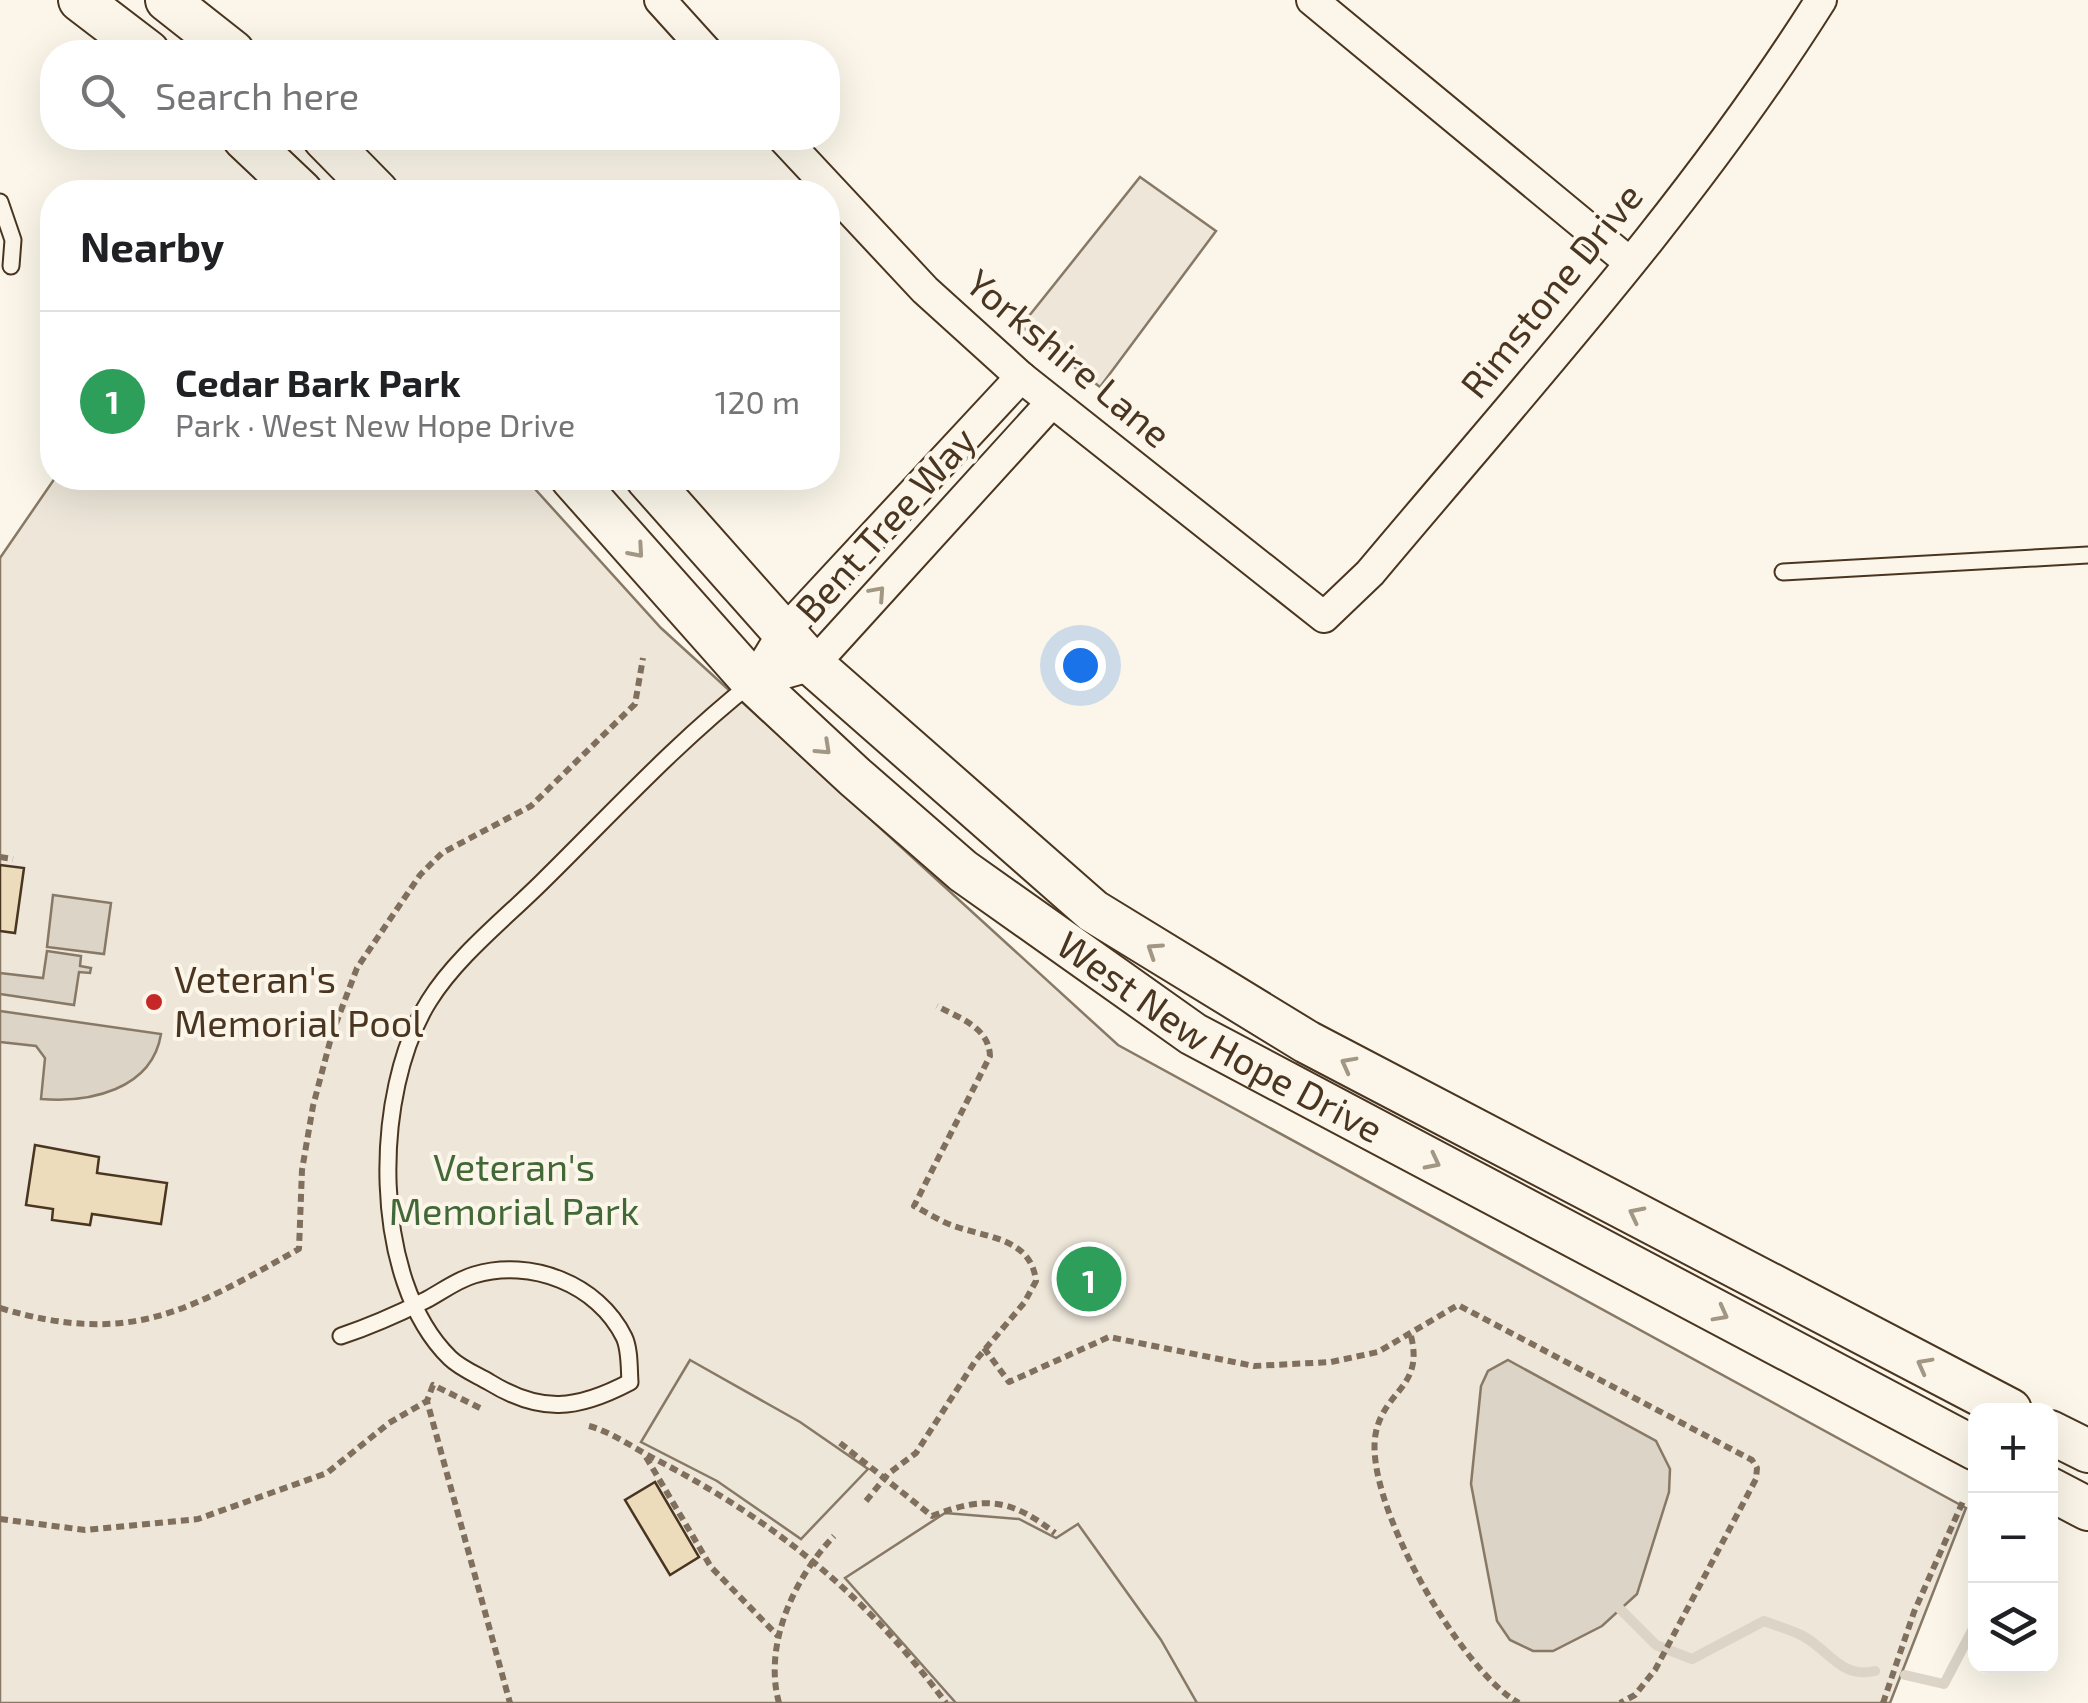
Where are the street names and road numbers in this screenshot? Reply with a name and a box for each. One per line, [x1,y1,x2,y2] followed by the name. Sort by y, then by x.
[1450,173,1651,406] street label: Rimstone Drive
[958,259,1181,456] street label: Yorkshire Lane
[785,417,984,631] street label: Bent Tree Way
[1049,920,1391,1151] street label: West New Hope Drive

